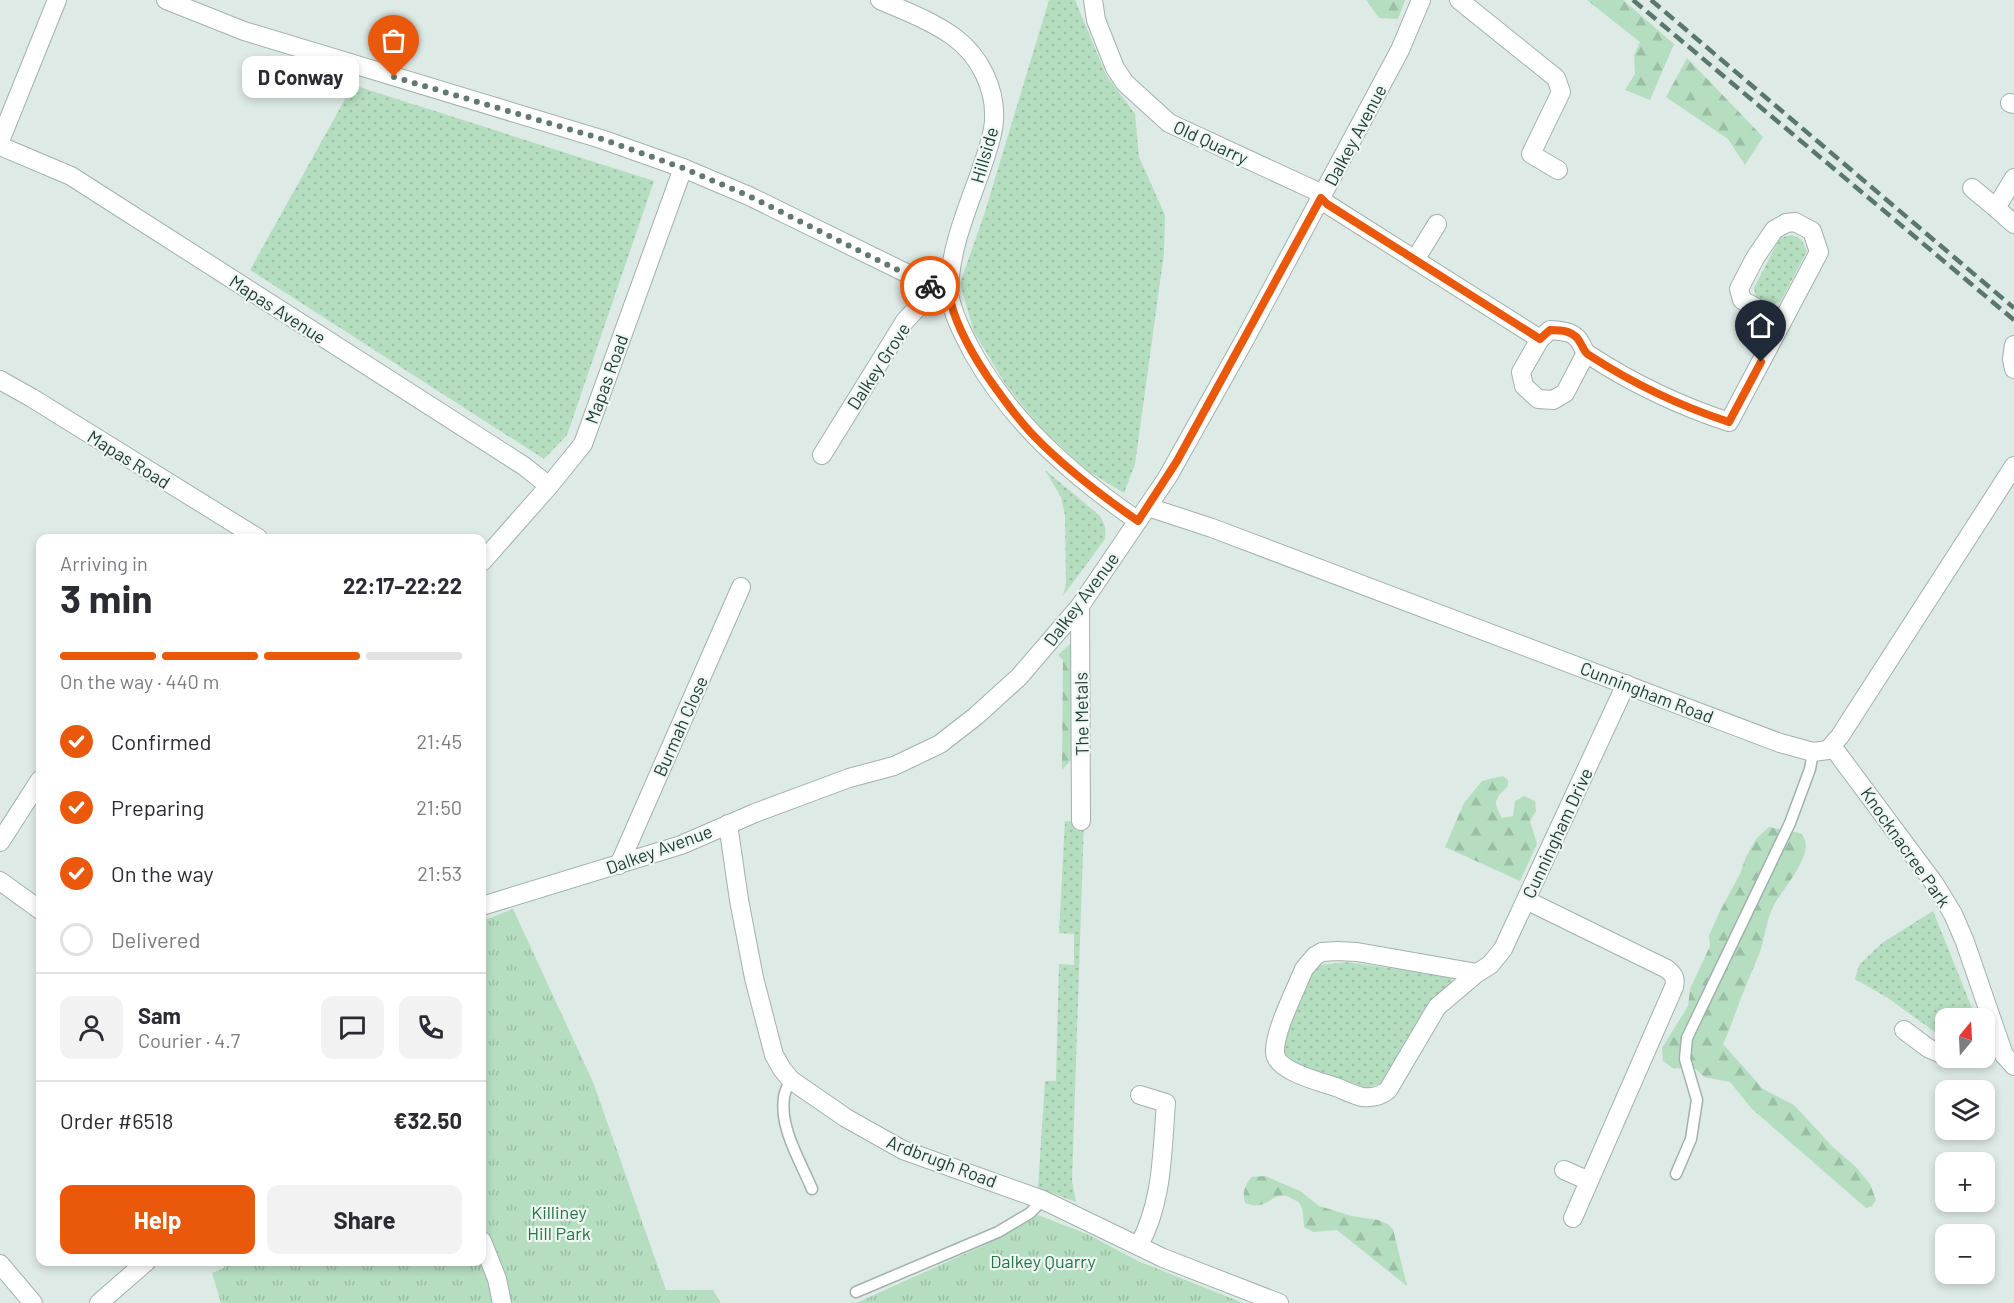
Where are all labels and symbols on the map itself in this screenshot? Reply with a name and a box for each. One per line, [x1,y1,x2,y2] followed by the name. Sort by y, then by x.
[368,15,419,77] pin
[241,56,358,98] callout: D Conway
[1319,81,1391,189] street label: Dalkey Avenue
[1170,115,1252,169] street label: Old Quarry
[966,124,1002,186] street label: Hillside
[900,256,960,316] courier
[226,270,330,348] street label: Mapas Avenue
[1735,300,1786,362] pin
[842,318,914,414] street label: Dalkey Grove
[580,331,632,427] street label: Mapas Road
[84,425,174,493] street label: Mapas Road
[1039,548,1123,650] street label: Dalkey Avenue
[1577,656,1717,728] street label: Cunningham Road
[648,672,712,780] street label: Burmah Close
[1069,672,1093,756] street label: The Metals
[1517,764,1597,902] street label: Cunningham Drive
[1856,783,1956,911] street label: Knocknacree Park
[603,820,715,878] street label: Dalkey Avenue
[1935,1008,1995,1068] north arrow
[884,1130,1000,1192] street label: Ardbrugh Road
[527,1201,591,1244] park label: Killiney Hill Park
[990,1250,1096,1272] park label: Dalkey Quarry

